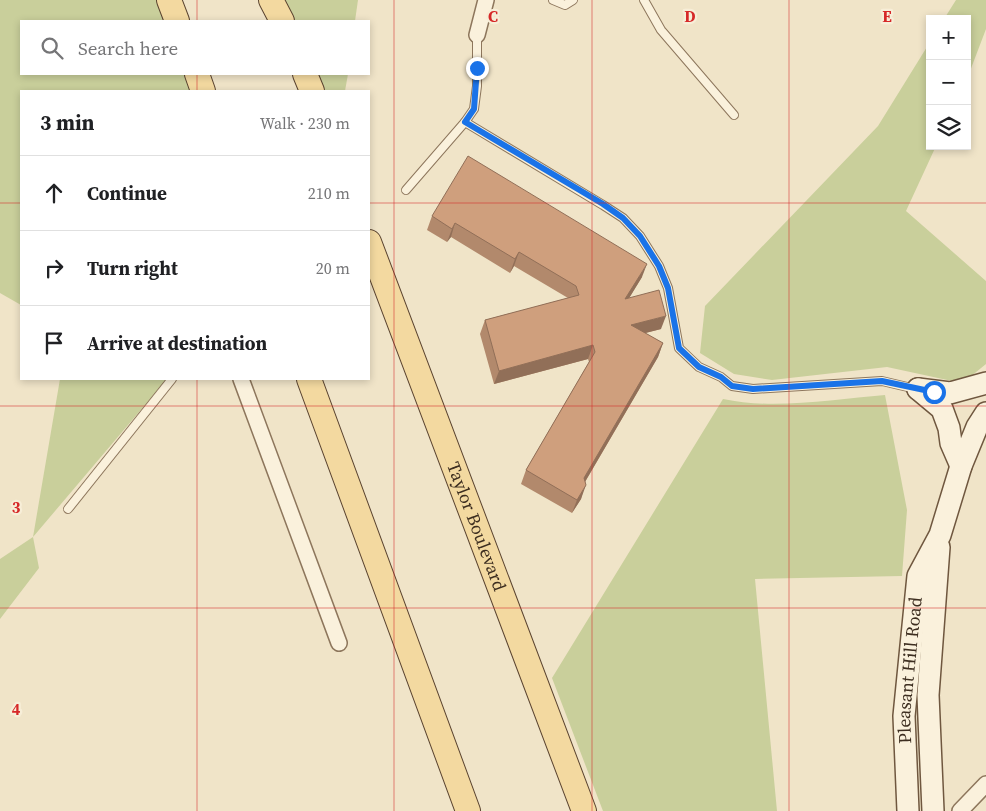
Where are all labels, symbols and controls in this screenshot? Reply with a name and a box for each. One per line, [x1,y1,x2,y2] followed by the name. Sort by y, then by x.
[488,5,498,27] text: C
[684,5,696,27] text: D
[882,5,892,27] text: E
[926,15,971,150] map controls
[926,15,971,60] button: +
[20,20,370,75] search box
[38,34,66,62] icon: search
[78,35,178,61] text: Search here
[466,57,489,80] route end
[926,60,971,105] button: −
[926,105,971,150] button: layers
[40,108,95,137] text: 3 min
[260,112,350,134] text: Walk · 230 m
[40,179,68,207] icon: ahead
[87,180,167,206] text: Continue
[308,182,350,204] text: 210 m
[40,254,68,282] icon: right
[87,255,178,281] text: Turn right
[316,257,350,279] text: 20 m
[40,329,68,357] icon: arrive
[87,330,267,356] text: Arrive at destination
[923,381,946,404] route start
[441,458,513,594] street label: Taylor Boulevard
[12,496,21,518] text: 3
[891,596,928,744] street label: Pleasant Hill Road
[12,698,21,720] text: 4

